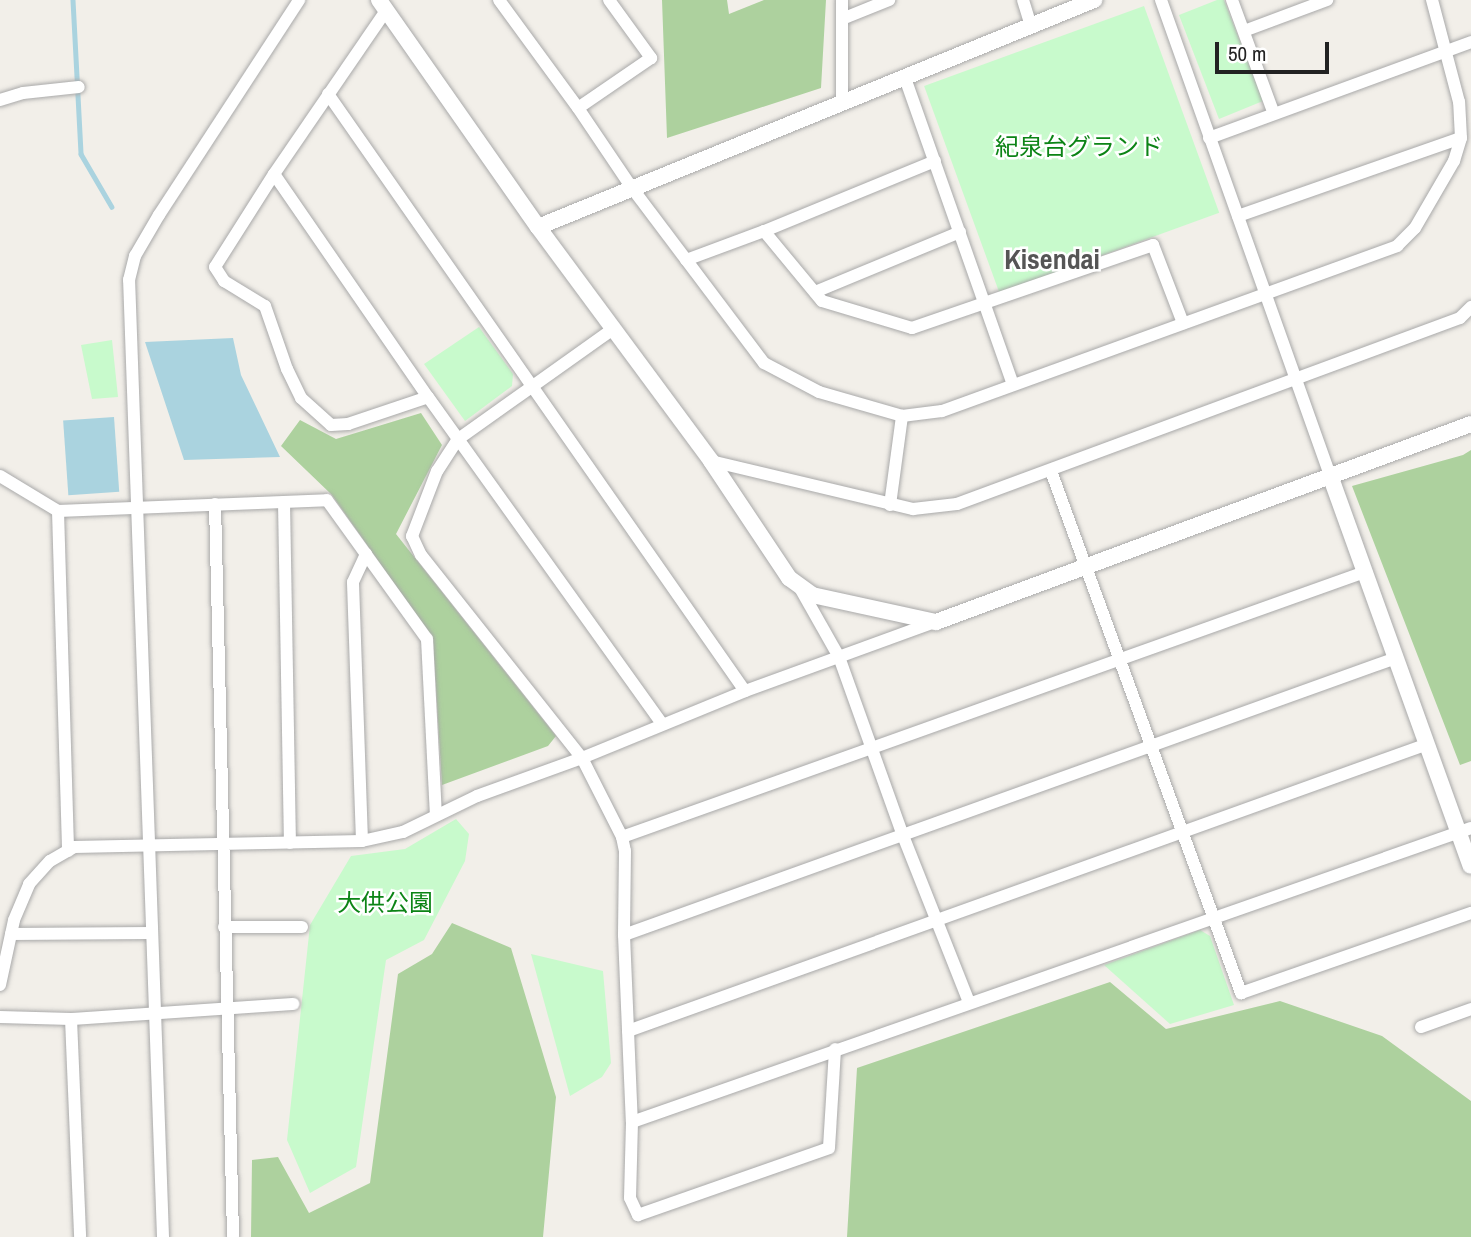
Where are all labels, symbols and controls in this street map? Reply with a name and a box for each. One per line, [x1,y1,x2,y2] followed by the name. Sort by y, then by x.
[1219,28,1333,72] scale bar
[1228,39,1266,68] text: 50 m
[995,133,1163,161] park label: 紀泉台グランド
[1004,242,1100,276] district label: Kisendai
[337,889,433,917] park label: 大供公園

